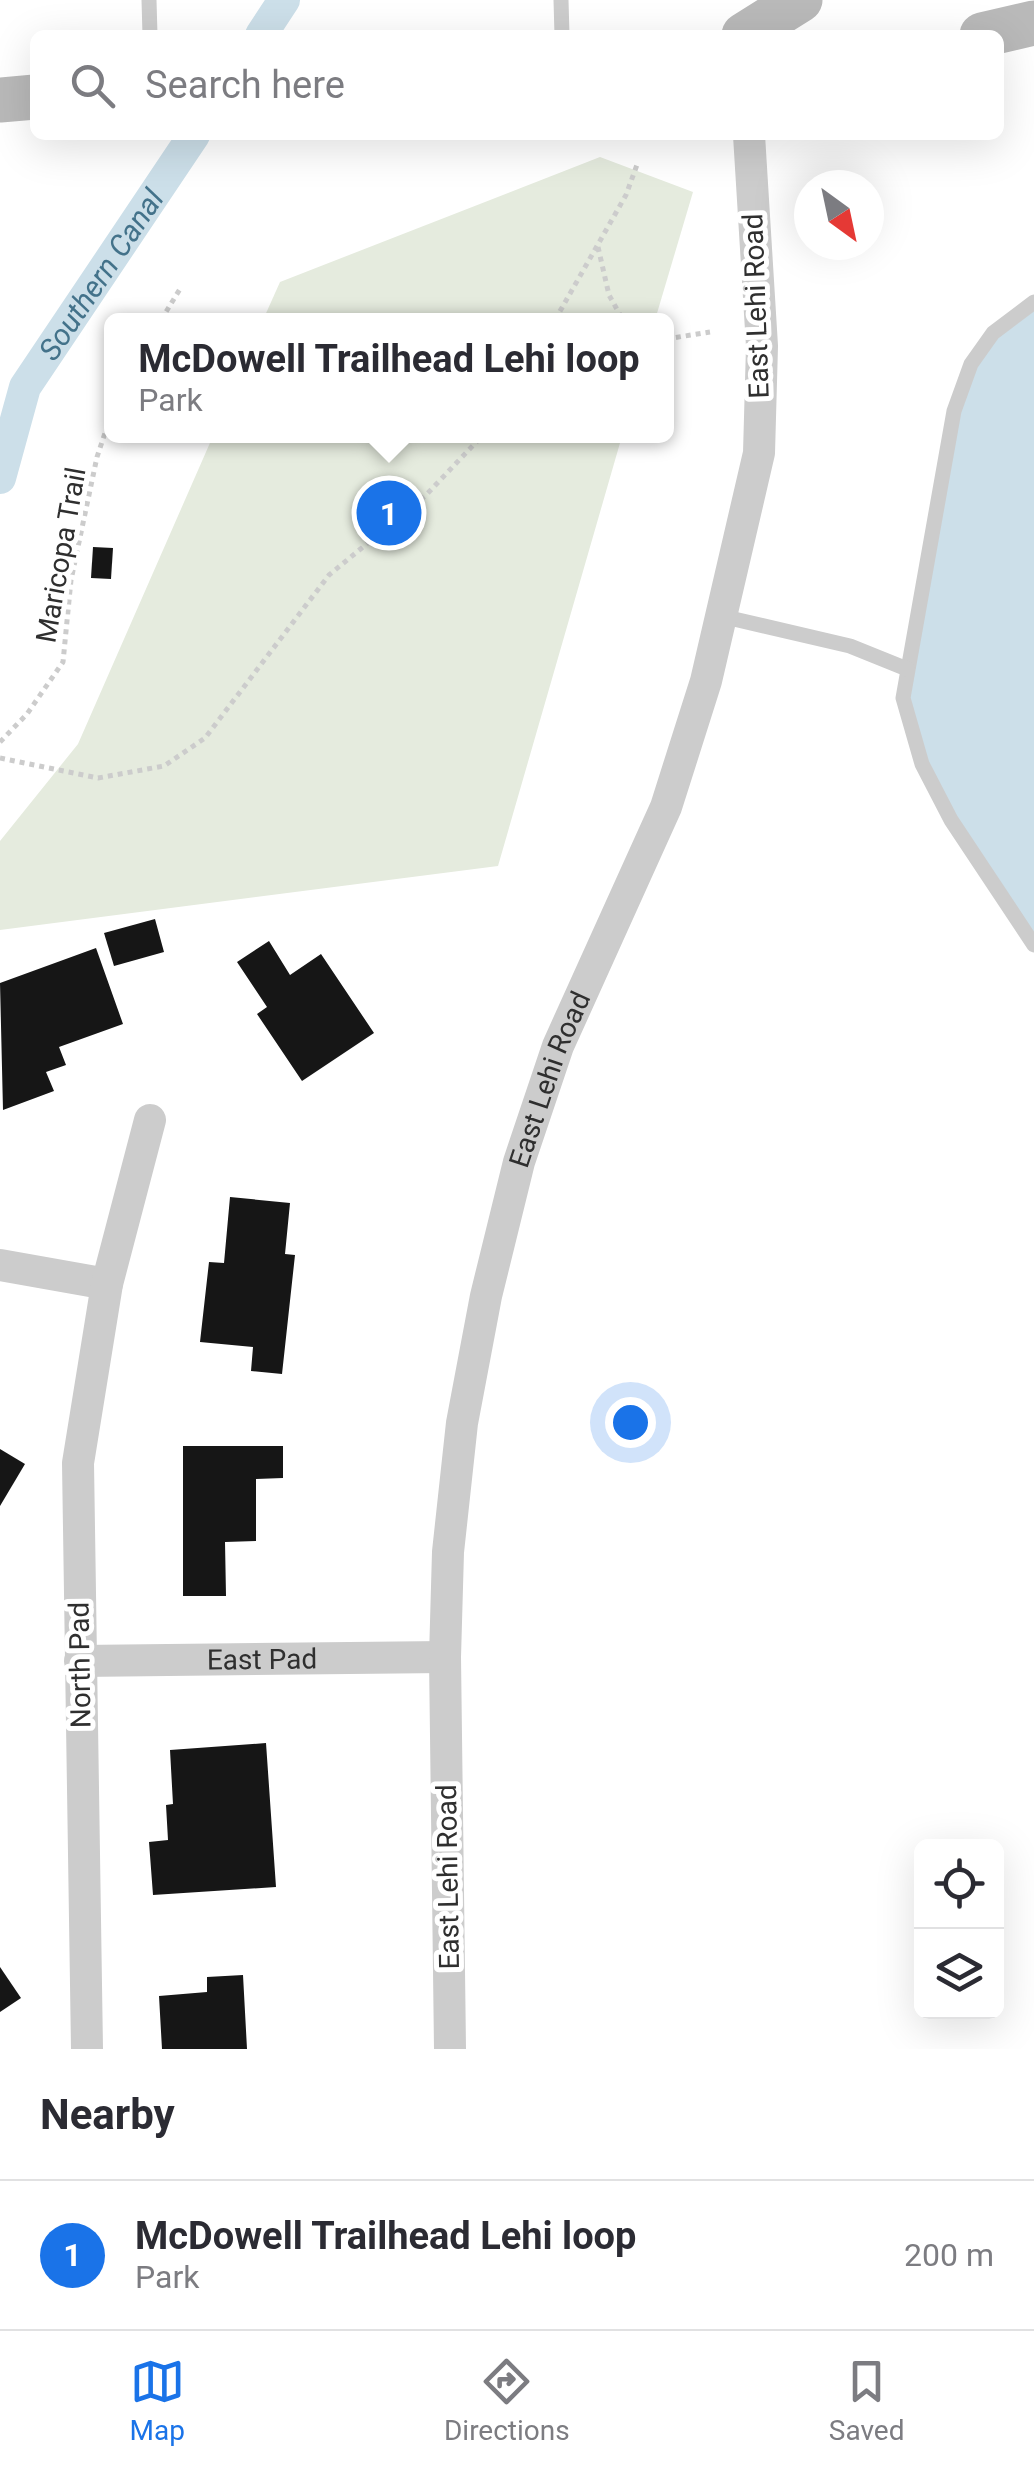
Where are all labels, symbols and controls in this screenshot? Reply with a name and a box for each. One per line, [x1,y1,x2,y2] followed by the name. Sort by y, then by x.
[30,30,1004,140] search box
[65,58,120,113] icon: search
[145,63,345,107] text: Search here
[794,170,884,260] north arrow
[31,182,171,366] water label: Southern Canal
[736,213,776,399] street label: East Lehi Road
[104,313,674,443] popup
[138,337,640,381] text: McDowell Trailhead Lehi loop
[138,381,203,419] text: Park
[29,465,93,645] street label: Maricopa Trail
[356,476,422,550] pin: 1
[502,986,597,1172] street label: East Lehi Road
[605,1397,656,1448] your location
[62,1602,98,1728] street label: North Pad
[207,1642,317,1676] street label: East Pad
[430,1784,466,1970] street label: East Lehi Road
[914,1839,1004,2019] map controls
[914,1839,1004,1929] button: locate
[914,1929,1004,2019] button: layers
[40,2090,175,2139] text: Nearby
[135,2214,636,2258] text: McDowell Trailhead Lehi loop
[63,2236,82,2274] text: 1
[904,2236,994,2274] text: 200 m
[135,2258,199,2296] text: Park
[130,2354,185,2447] tab: Map
[444,2354,570,2447] tab: Directions
[829,2354,904,2447] tab: Saved

